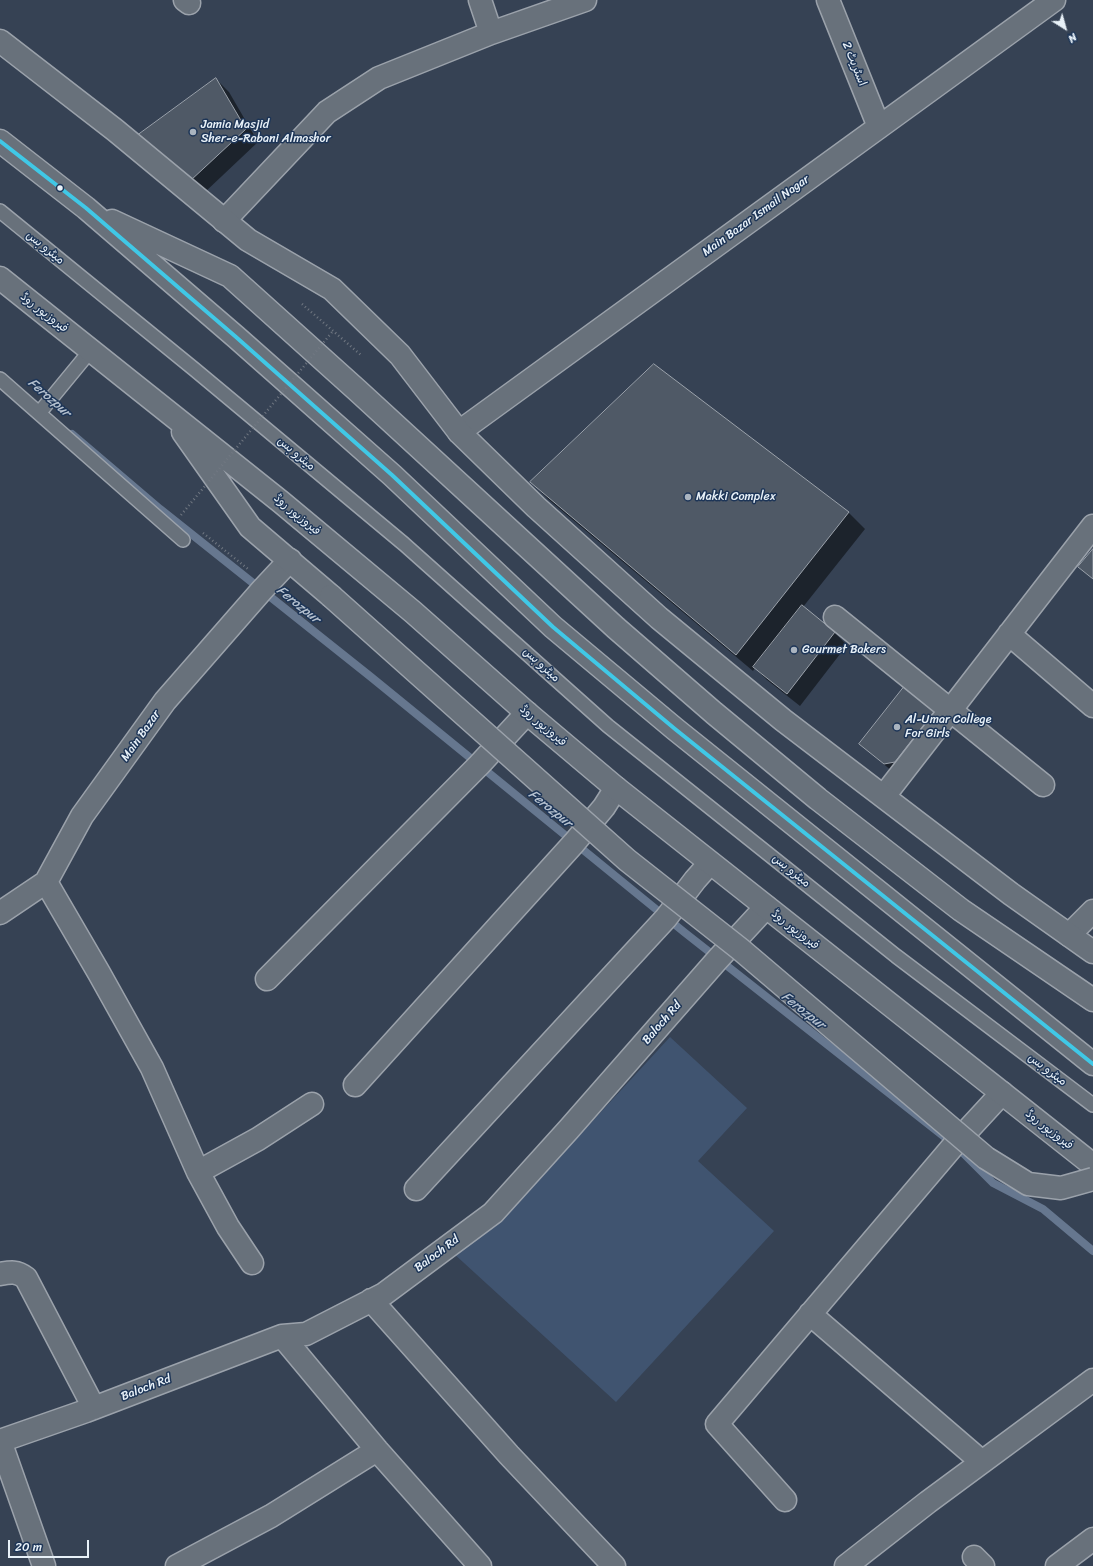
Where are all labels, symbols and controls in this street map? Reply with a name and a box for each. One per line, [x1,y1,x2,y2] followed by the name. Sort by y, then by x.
[1045,8,1085,48] north arrow
[1064,28,1081,48] text: N
[839,40,869,88] street label: اسٹریٹ 2
[201,118,331,146] place label: Jamia Masjid Sher-e-Rabani Almashor
[188,127,198,137] marker: Jamia Masjid Sher-e-Rabani Almashor
[700,172,812,260] street label: Main Bazar Ismail Nagar
[55,183,65,193] unlabelled marker
[23,228,67,268] street label: میٹرو بس
[17,290,71,336] street label: فیروزپور روڈ
[25,375,73,421] water label: Ferozpur
[274,434,318,474] street label: میٹرو بس
[696,490,776,504] place label: Makki Complex
[271,491,323,539] street label: فیروزپور روڈ
[683,492,693,502] marker: Makki Complex
[273,583,323,627] water label: Ferozpur
[802,643,886,657] place label: Gourmet Bakers
[519,645,563,685] street label: میٹرو بس
[789,645,799,655] marker: Gourmet Bakers
[517,702,569,750] street label: فیروزپور روڈ
[118,708,164,764] street label: Main Bazar
[905,713,991,741] place label: Al-Umar College For Girls
[892,722,902,732] marker: Al-Umar College For Girls
[525,787,575,831] water label: Ferozpur
[769,851,813,891] street label: میٹرو بس
[768,907,822,953] street label: فیروزپور روڈ
[778,989,828,1033] water label: Ferozpur
[639,999,685,1047] street label: Baloch Rd
[1025,1051,1069,1089] street label: میٹرو بس
[1022,1107,1076,1153] street label: فیروزپور روڈ
[412,1233,462,1275] street label: Baloch Rd
[119,1372,173,1404] street label: Baloch Rd
[10,1532,91,1558] scale bar
[15,1536,42,1558] text: 20 m

